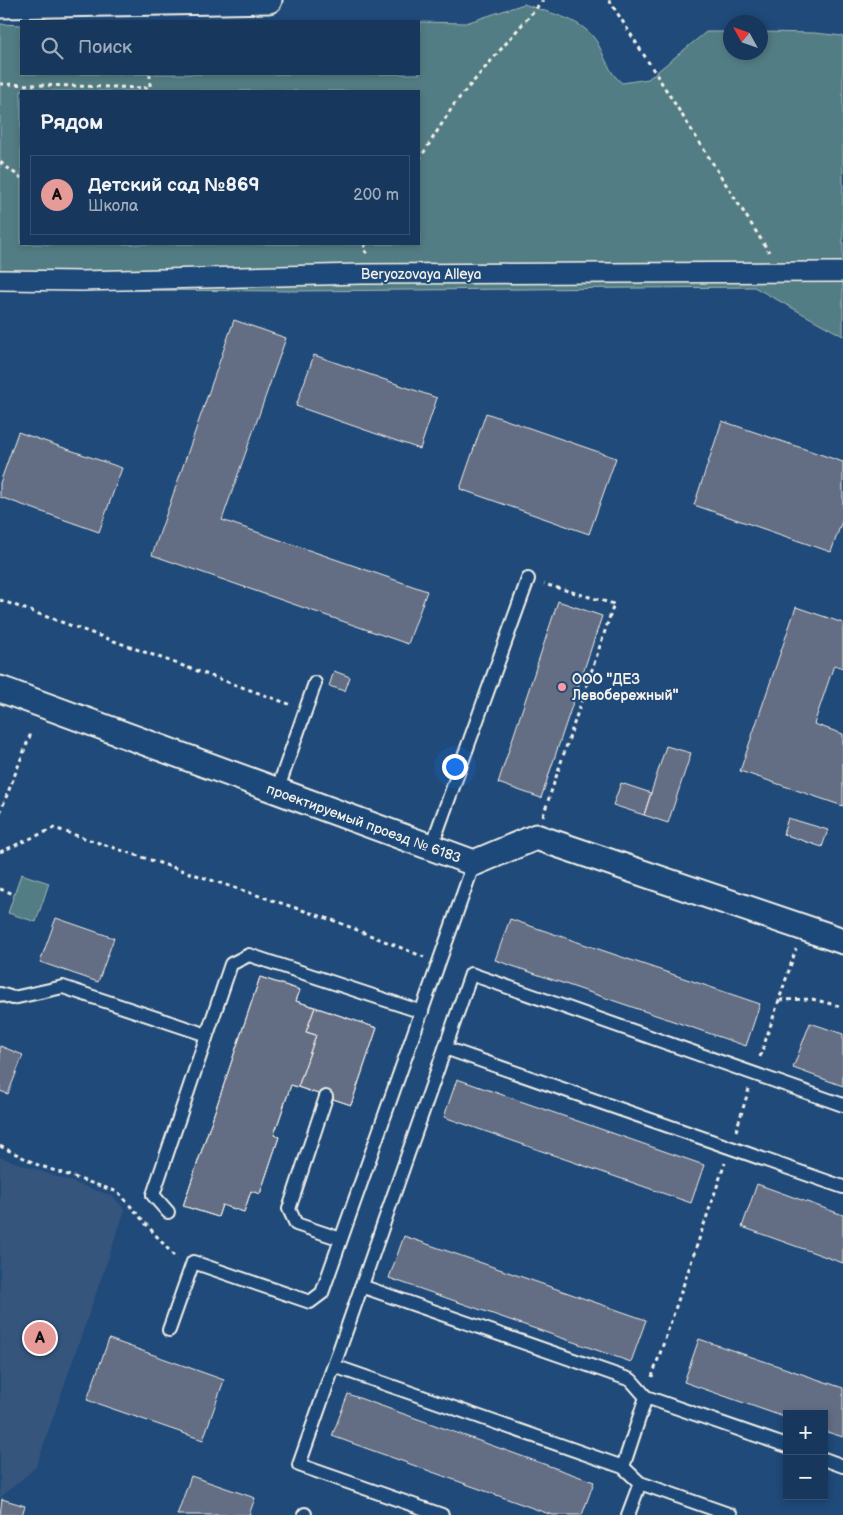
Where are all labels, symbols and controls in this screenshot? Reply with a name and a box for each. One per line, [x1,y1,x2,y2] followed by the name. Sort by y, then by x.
[723,15,768,60] north arrow
[20,20,420,75] search box
[38,34,66,62] icon: search
[78,36,132,59] text: Поиск
[40,110,103,135] text: Рядом
[88,174,260,197] text: Детский сад №869
[52,186,62,205] text: A
[353,186,399,205] text: 200 m
[88,197,138,216] text: Школа
[361,266,481,283] street label: Beryozovaya Alleya
[571,671,679,704] place label: ООО "ДЕЗ Левобережный"
[556,681,568,693] marker: ООО "ДЕЗ Левобережный"
[442,754,468,780] your location
[264,780,463,867] street label: проектируемый проезд № 6183
[24,1319,56,1357] pin: A
[783,1410,828,1500] map controls
[783,1410,828,1455] button: +
[783,1455,828,1500] button: −

